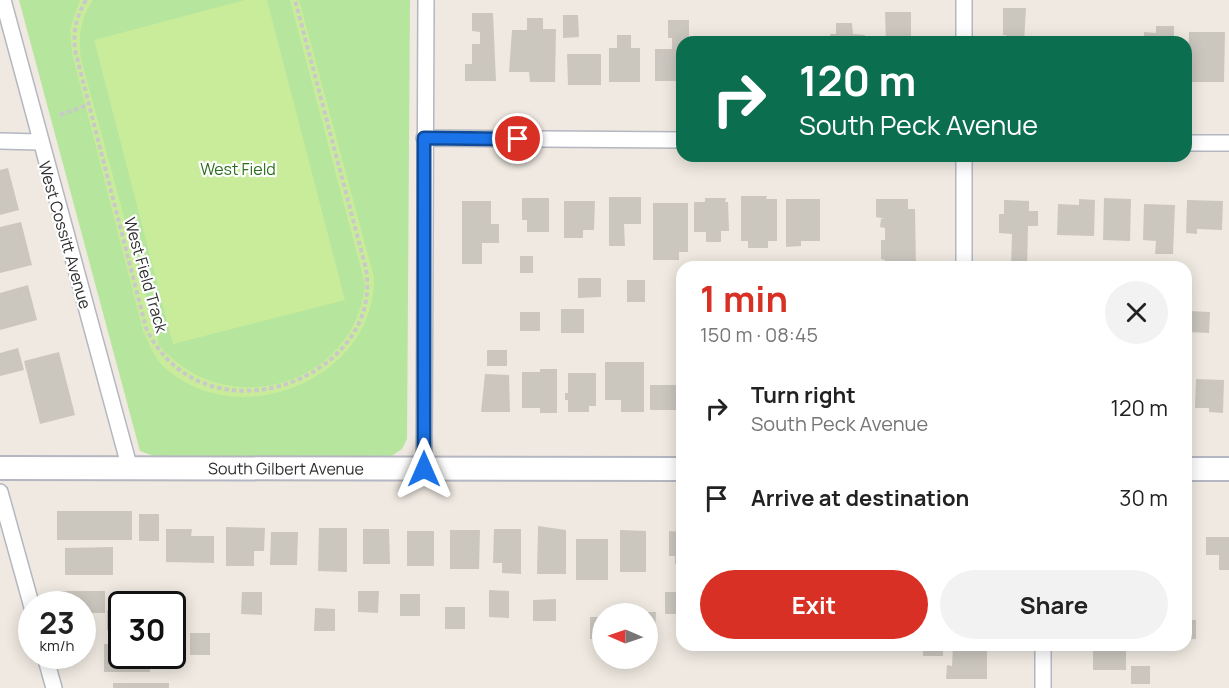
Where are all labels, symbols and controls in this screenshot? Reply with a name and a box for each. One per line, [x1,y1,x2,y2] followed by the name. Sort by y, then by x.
[799,51,916,109] text: 120 m
[700,60,778,138] icon: right
[799,106,1038,143] text: South Peck Avenue
[492,113,543,164] pin
[501,122,534,155] icon: arrive
[200,158,276,180] park label: West Field
[33,159,97,311] street label: West Cossitt Avenue
[119,215,173,336] street label: West Field Track
[700,274,788,323] text: 1 min
[1105,281,1168,344] button: close
[700,321,818,348] text: 150 m · 08:45
[751,380,856,410] text: Turn right
[700,392,733,425] icon: right
[1110,393,1168,423] text: 120 m
[751,410,928,437] text: South Peck Avenue
[392,437,456,501] position arrow
[208,457,364,480] street label: South Gilbert Avenue
[700,482,733,515] icon: arrive
[751,483,969,513] text: Arrive at destination
[1119,483,1168,513] text: 30 m
[700,570,928,639] button: Exit
[940,570,1168,639] button: Share
[108,591,186,669] speed limit sign: 30
[39,602,75,643] text: 23
[592,603,658,669] north arrow
[592,603,658,669] map controls
[40,635,74,656] text: km/h

